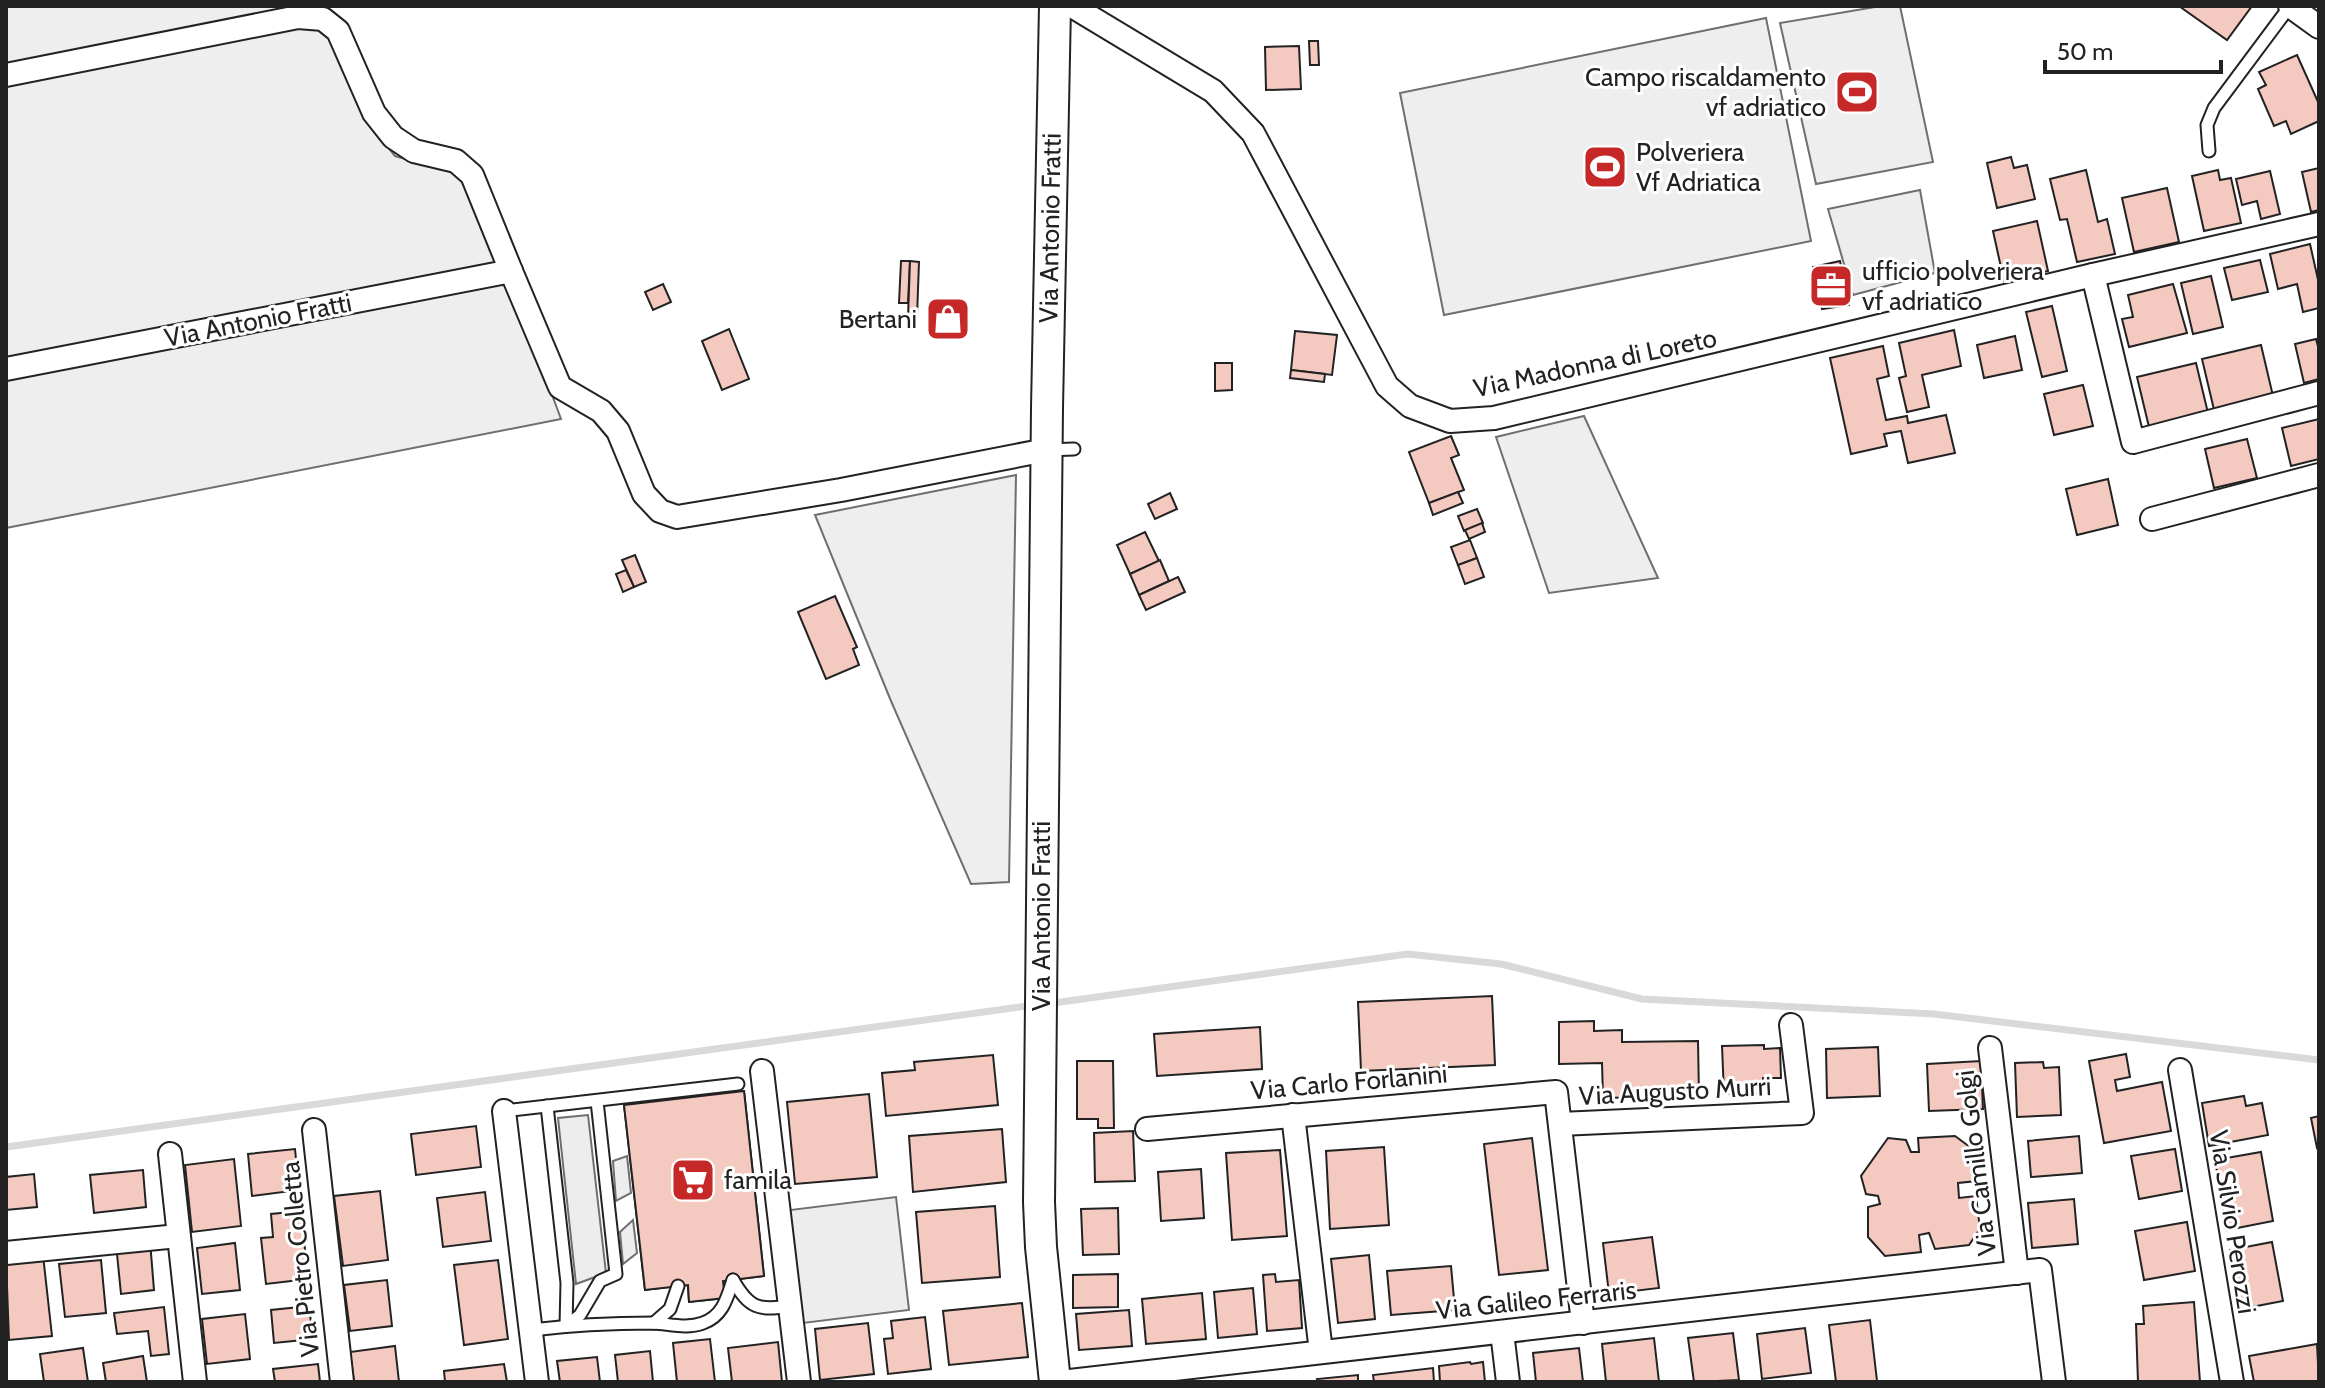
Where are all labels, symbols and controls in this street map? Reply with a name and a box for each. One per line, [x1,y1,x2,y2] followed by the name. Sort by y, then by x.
[2045,24,2221,74] scale bar
[2057,37,2113,66] text: 50 m
[1585,61,1826,123] place label: Campo riscaldamento vf adriatico
[1833,68,1881,116] sports icon: Campo riscaldamento vf adriatico
[1032,133,1068,323] street label: Via Antonio Fratti
[1636,136,1761,198] place label: Polveriera Vf Adriatica
[1581,143,1629,191] sports icon: Polveriera Vf Adriatica
[1862,255,2044,317] place label: ufficio polveriera vf adriatico
[1807,262,1855,310] office icon: ufficio polveriera vf adriatico
[162,286,354,354] street label: Via Antonio Fratti
[924,295,972,343] shop icon: Bertani
[839,303,917,335] place label: Bertani
[1471,322,1719,404] street label: Via Madonna di Loreto
[1025,821,1057,1011] street label: Via Antonio Fratti
[1249,1057,1449,1107] street label: Via Carlo Forlanini
[1949,1068,2003,1258] street label: Via Camillo Golgi
[1578,1070,1772,1112] street label: Via Augusto Murri
[2203,1128,2263,1316] street label: Via Silvio Perozzi
[669,1156,717,1204] supermarket icon: famila
[274,1159,326,1358] street label: Via Pietro Colletta
[724,1164,792,1196] place label: famila
[1434,1274,1638,1326] street label: Via Galileo Ferraris

